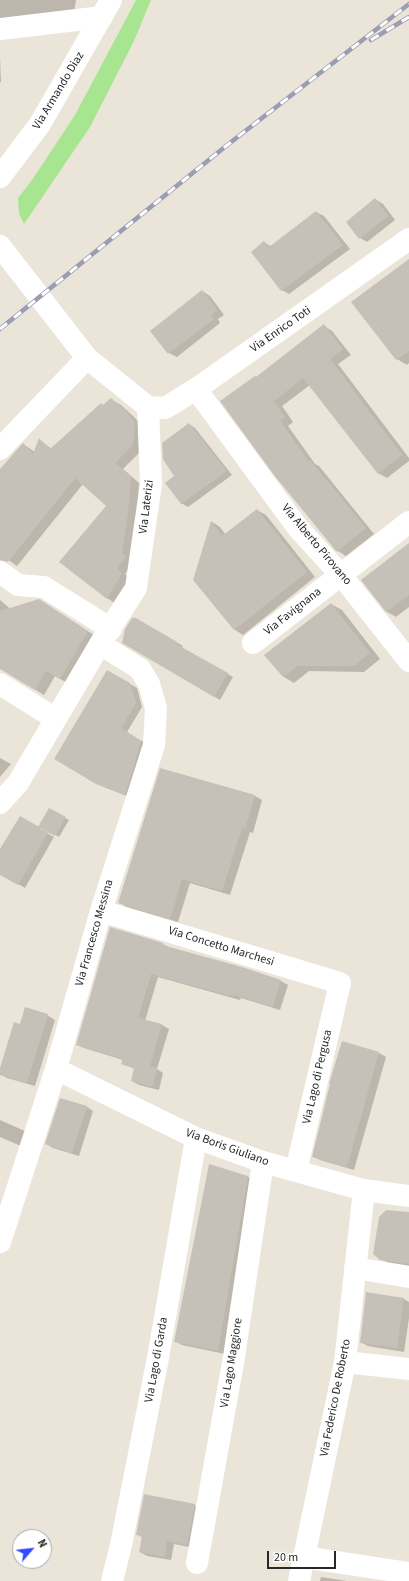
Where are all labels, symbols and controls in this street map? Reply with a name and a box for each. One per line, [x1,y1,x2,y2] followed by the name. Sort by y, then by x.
[30,50,88,132] street label: Via Armando Diaz
[248,304,314,356] street label: Via Enrico Toti
[137,479,157,535] street label: Via Laterizi
[278,502,354,588] street label: Via Alberto Pirovano
[261,585,325,639] street label: Via Favignana
[73,878,117,988] street label: Via Francesco Messina
[166,924,276,970] street label: Via Concetto Marchesi
[300,1028,336,1126] street label: Via Lago di Pergusa
[183,1126,271,1170] street label: Via Boris Giuliano
[142,1316,172,1404] street label: Via Lago di Garda
[218,1317,246,1409] street label: Via Lago Maggiore
[318,1338,354,1458] street label: Via Federico De Roberto
[12,1529,52,1569] north arrow
[34,1537,50,1550] text: N
[269,1543,338,1569] scale bar
[274,1549,298,1566] text: 20 m

